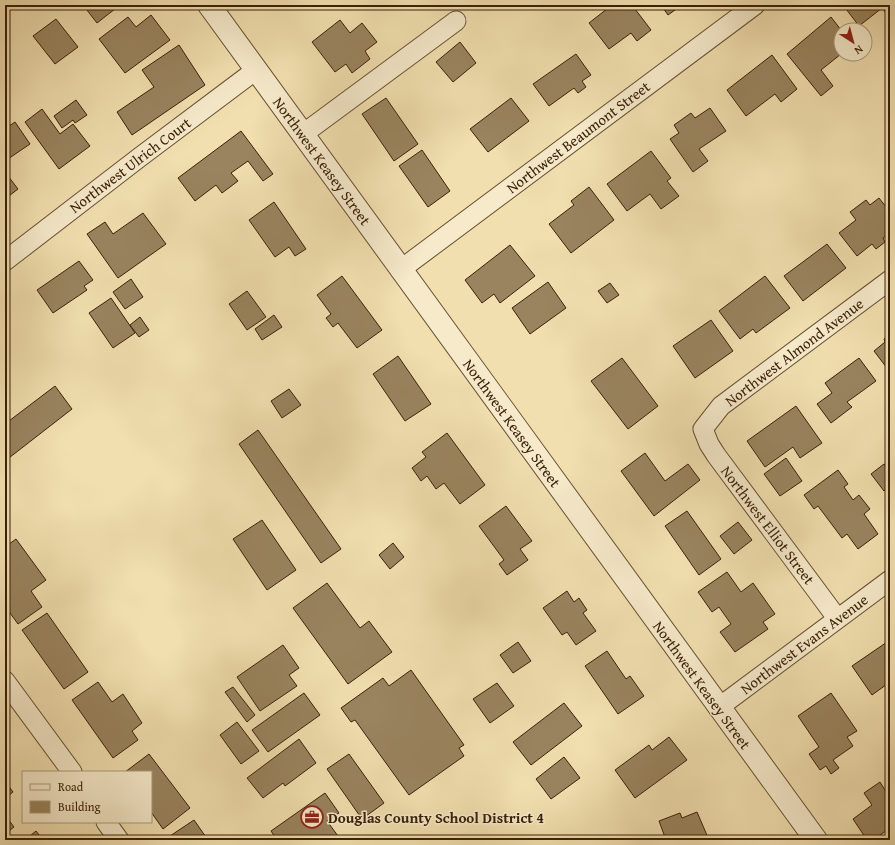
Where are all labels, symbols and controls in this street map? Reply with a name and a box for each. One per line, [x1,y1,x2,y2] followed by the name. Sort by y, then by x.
[833,22,873,62] north arrow
[851,41,867,59] text: N
[502,76,655,198] street label: Northwest Beaumont Street
[268,93,376,230] street label: Northwest Keasey Street
[65,112,196,218] street label: Northwest Ulrich Court
[720,293,868,411] street label: Northwest Almond Avenue
[458,355,566,492] street label: Northwest Keasey Street
[716,461,820,589] street label: Northwest Elliot Street
[736,589,872,699] street label: Northwest Evans Avenue
[648,617,756,754] street label: Northwest Keasey Street
[22,771,152,823] legend
[58,778,84,795] text: Road
[58,798,101,815] text: Building
[299,804,325,830] office icon: Douglas County School District 4
[328,807,544,828] place label: Douglas County School District 4

